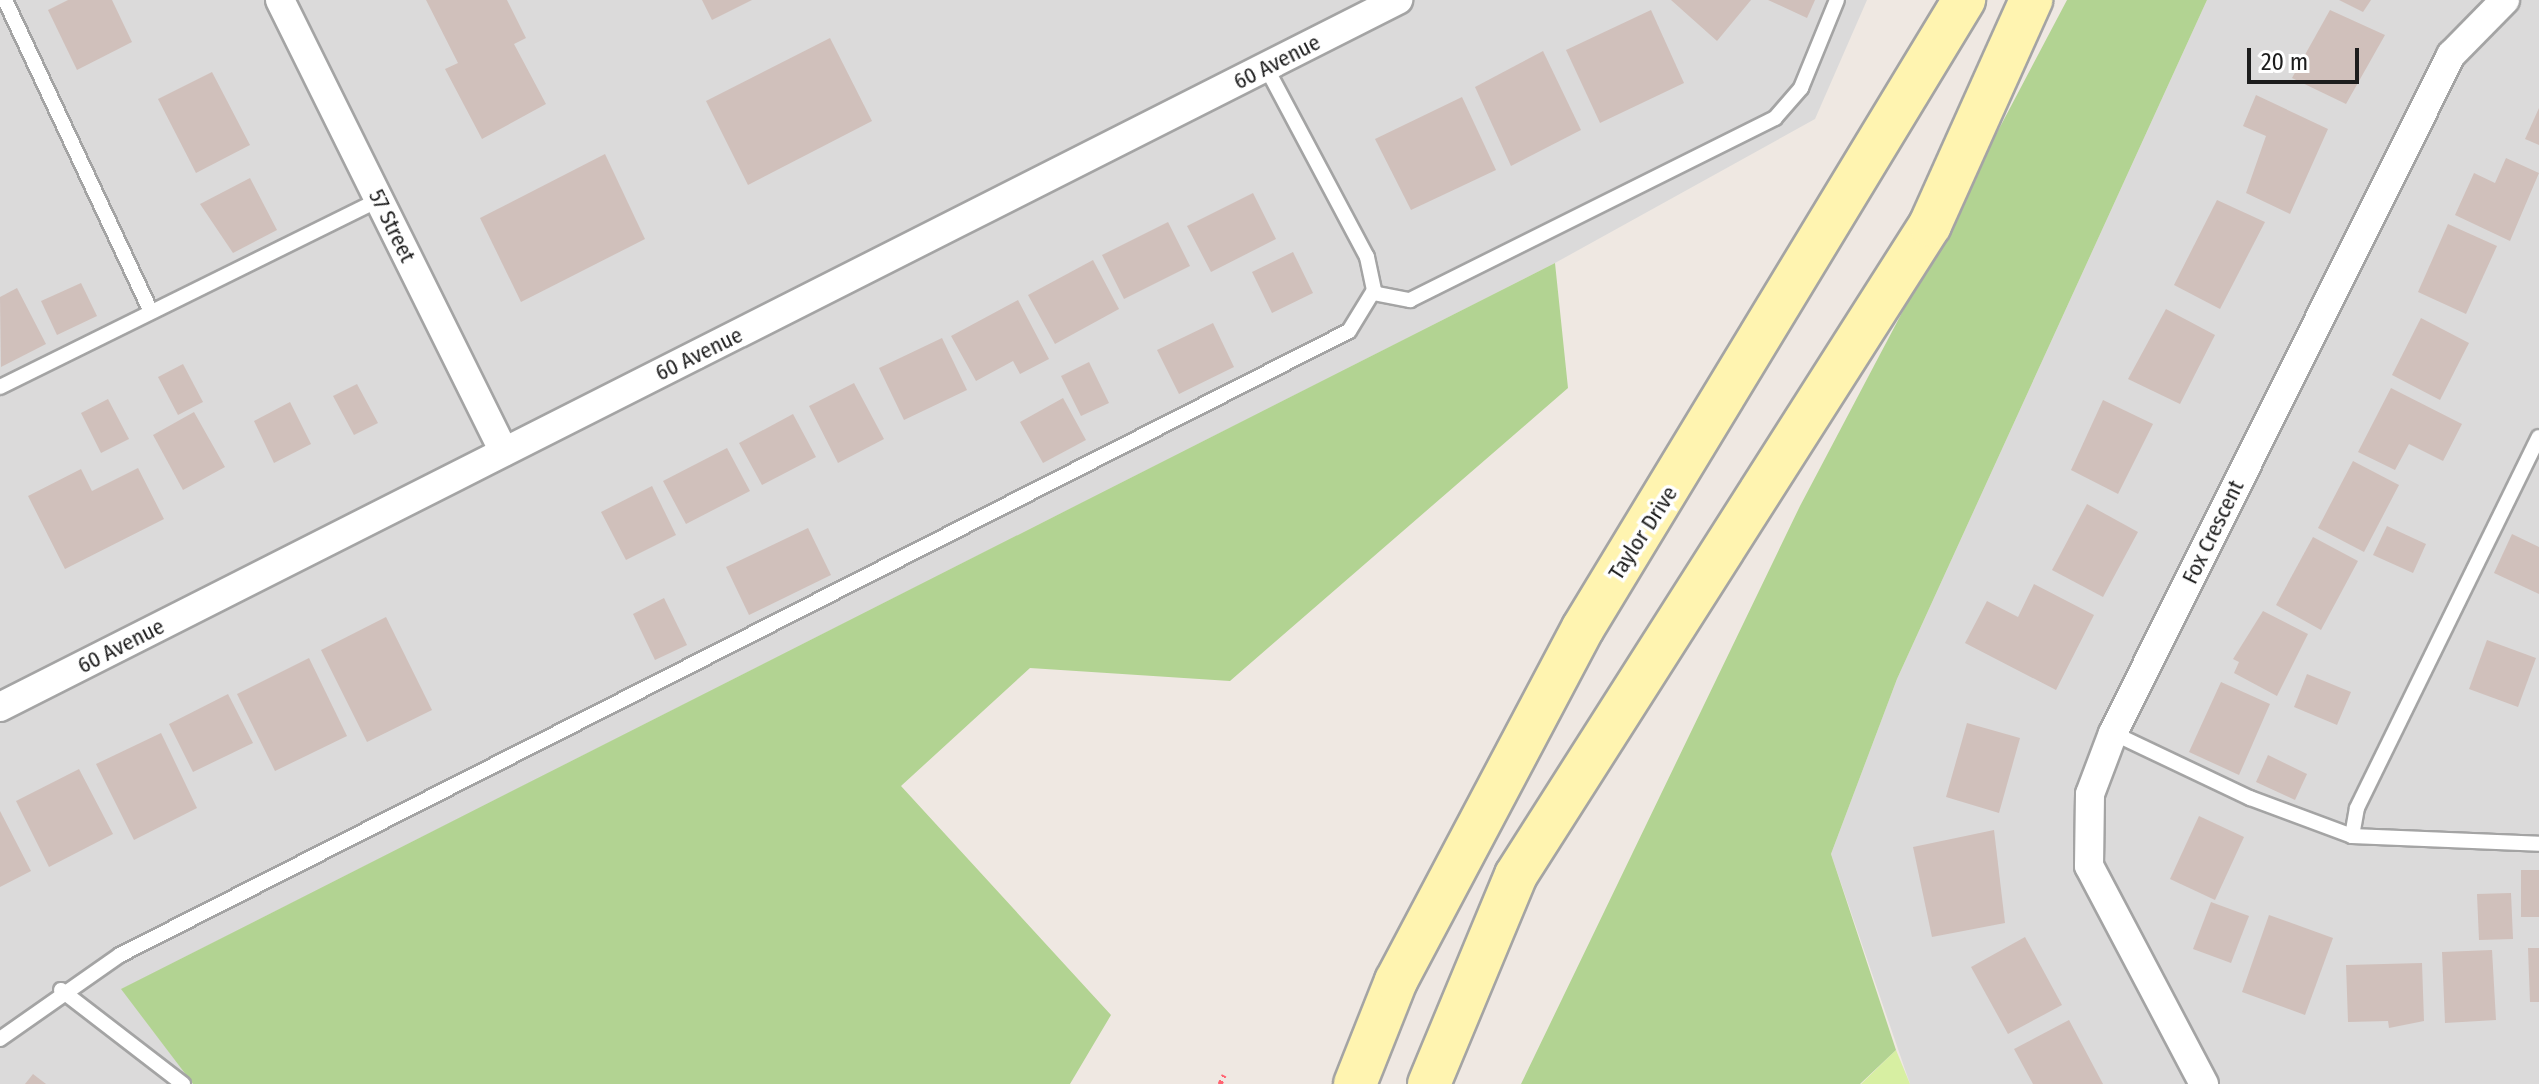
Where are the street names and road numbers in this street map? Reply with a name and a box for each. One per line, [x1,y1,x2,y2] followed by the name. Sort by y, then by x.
[1229,29,1325,95] street label: 60 Avenue
[363,185,421,267] street label: 57 Street
[651,322,747,386] street label: 60 Avenue
[2177,476,2249,588] street label: Fox Crescent
[1603,481,1683,585] street label: Taylor Drive
[73,613,169,679] street label: 60 Avenue

